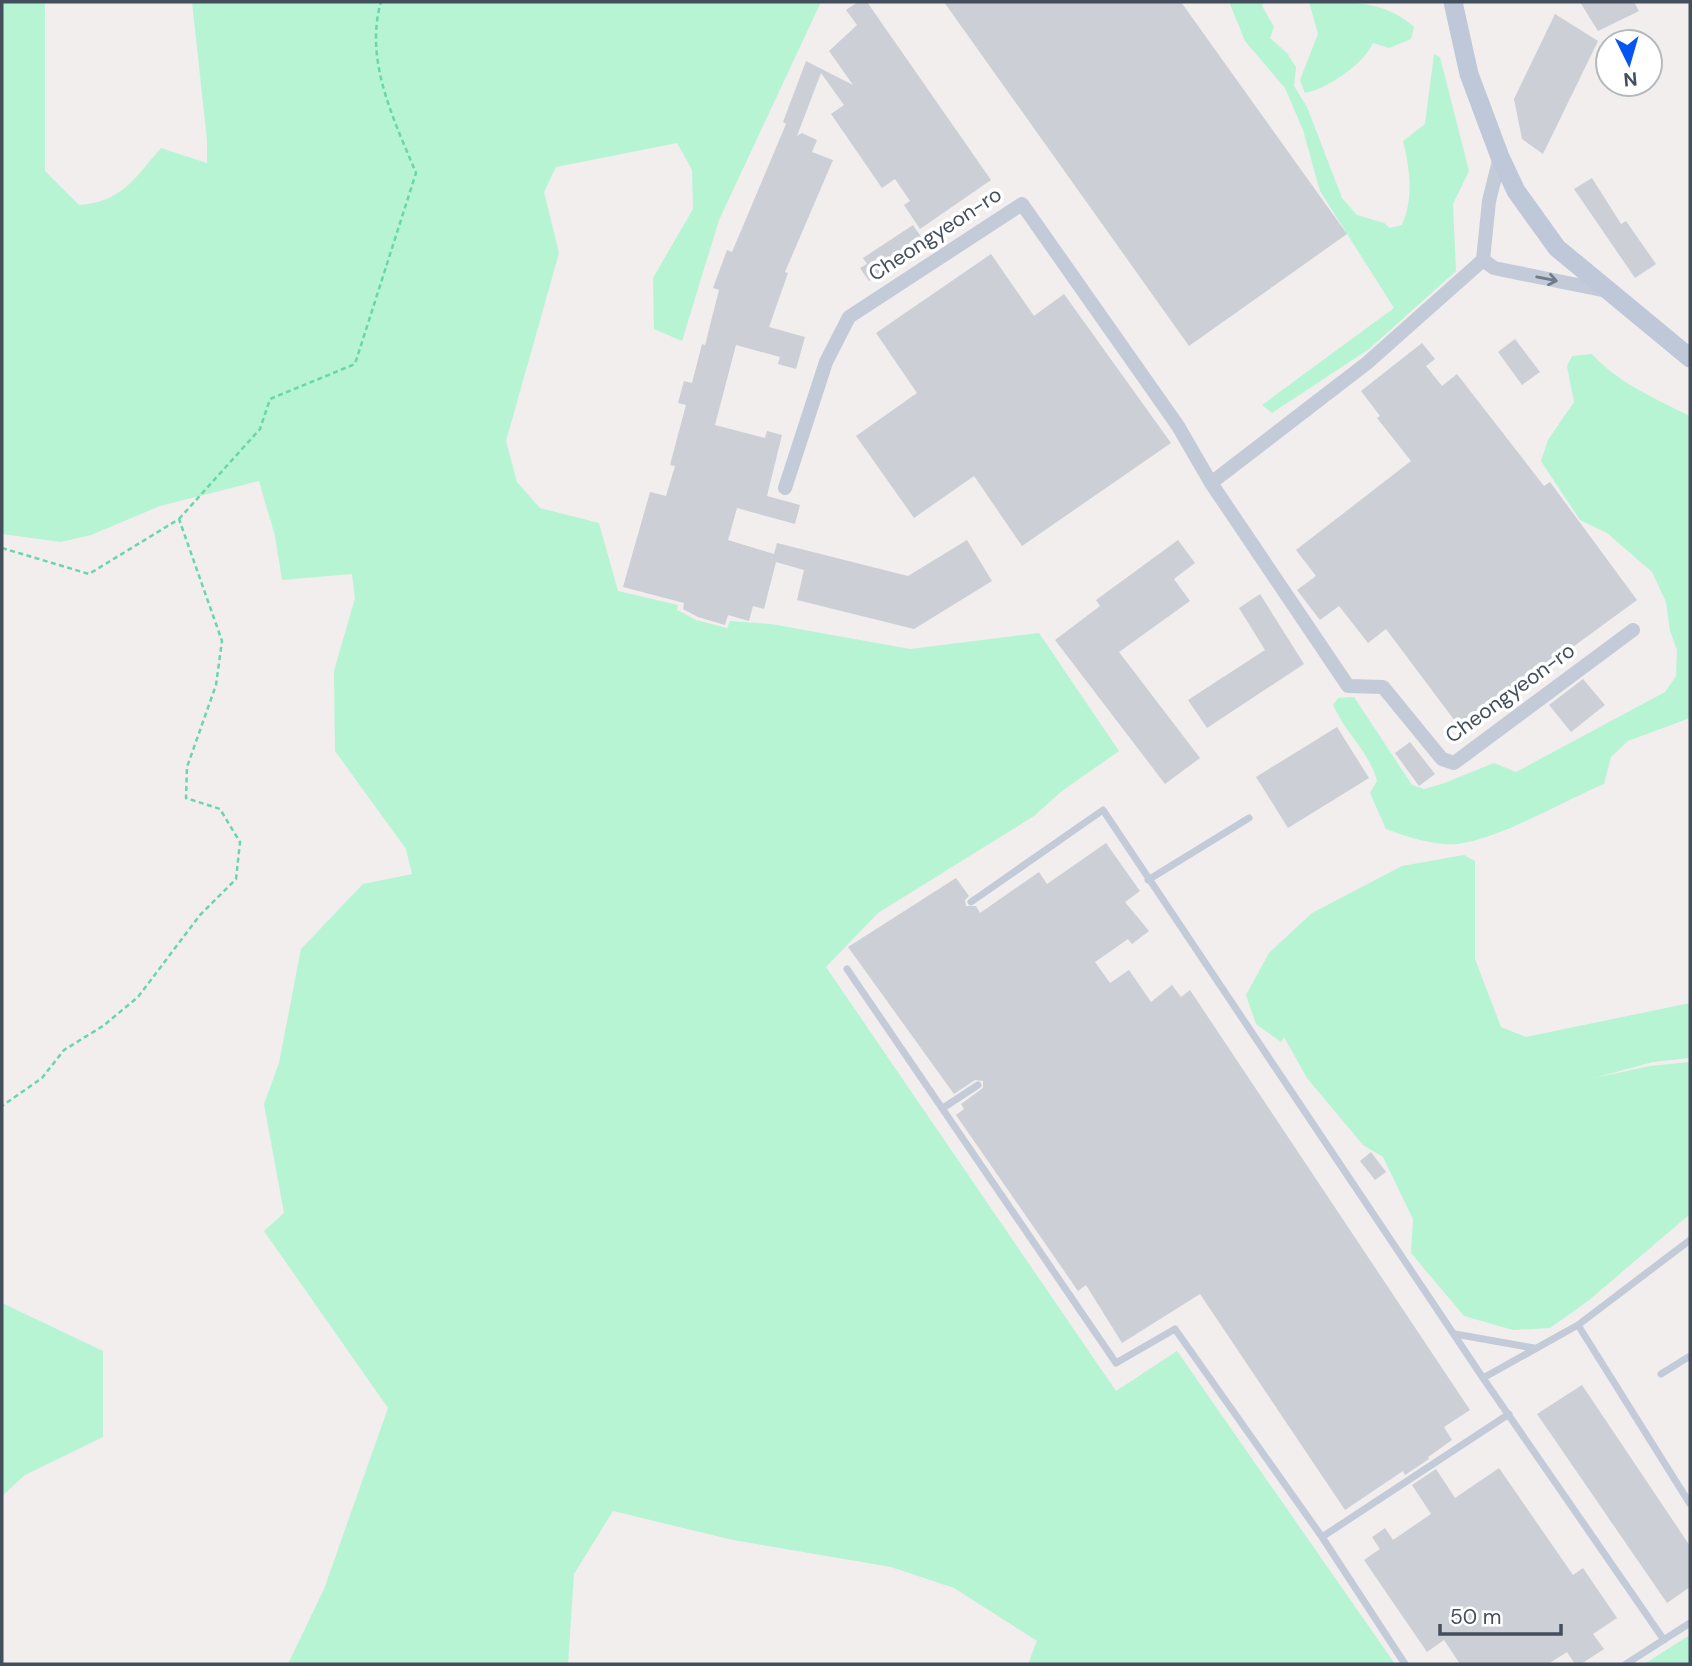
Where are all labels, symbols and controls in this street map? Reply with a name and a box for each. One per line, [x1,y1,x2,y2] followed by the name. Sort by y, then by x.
[1594,28,1664,98] north arrow
[1622,66,1638,92] text: N
[863,180,1007,288] street label: Cheongyeon-ro
[1535,272,1558,286] one-way arrow
[1440,637,1580,749] street label: Cheongyeon-ro
[1440,1592,1561,1636] scale bar
[1450,1603,1501,1631] text: 50 m

